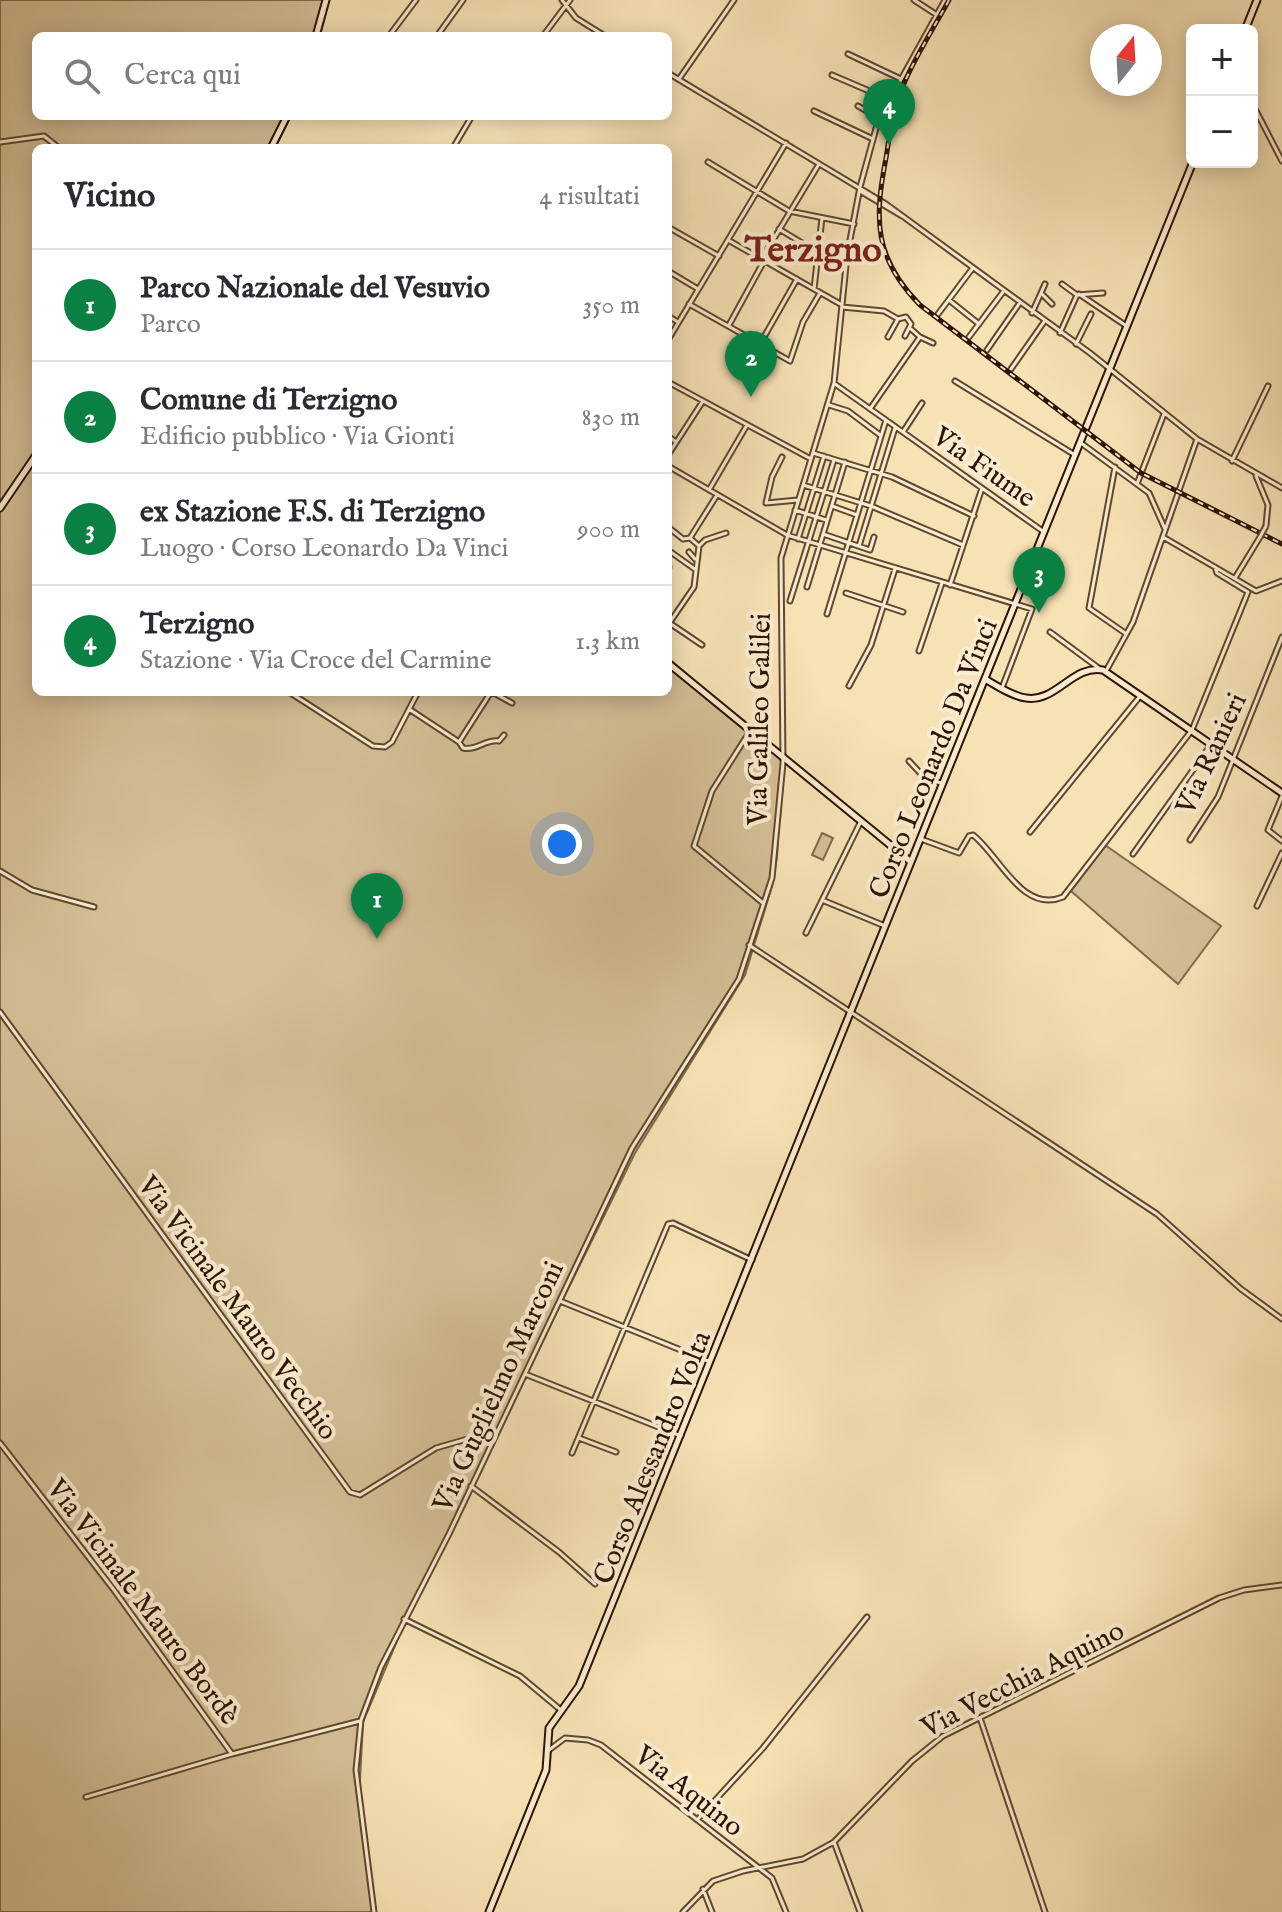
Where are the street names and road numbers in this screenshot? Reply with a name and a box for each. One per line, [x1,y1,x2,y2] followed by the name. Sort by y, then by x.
[924,419,1042,516] street label: Via Fiume
[741,612,780,827] street label: Via Galileo Galilei
[862,614,1006,904] street label: Corso Leonardo Da Vinci
[1168,688,1256,821] street label: Via Ranieri
[129,1169,345,1448] street label: Via Vicinale Mauro Vecchio
[425,1256,573,1519] street label: Via Guglielmo Marconi
[587,1325,720,1590] street label: Corso Alessandro Volta
[38,1472,246,1732] street label: Via Vicinale Mauro Bordè
[915,1614,1131,1747] street label: Via Vecchia Aquino
[626,1738,750,1845] street label: Via Aquino

